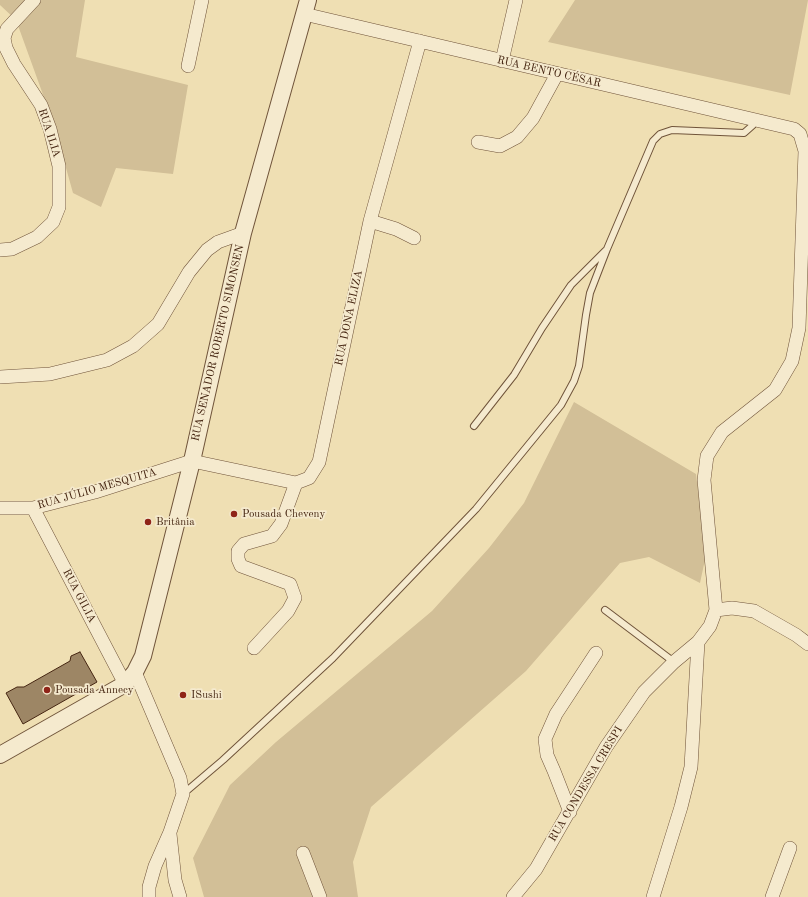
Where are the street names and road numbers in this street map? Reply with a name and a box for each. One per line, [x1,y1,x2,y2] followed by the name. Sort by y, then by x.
[496,54,602,90] street label: RUA BENTO CÉSAR
[35,107,63,159] street label: RUA ILIA
[189,243,247,443] street label: RUA SENADOR ROBERTO SIMONSEN
[332,269,366,367] street label: RUA DONA ELIZA
[36,466,158,512] street label: RUA JÚLIO MESQUITA
[59,567,99,625] street label: RUA GILIA
[546,724,626,844] street label: RUA CONDESSA CRESPI

